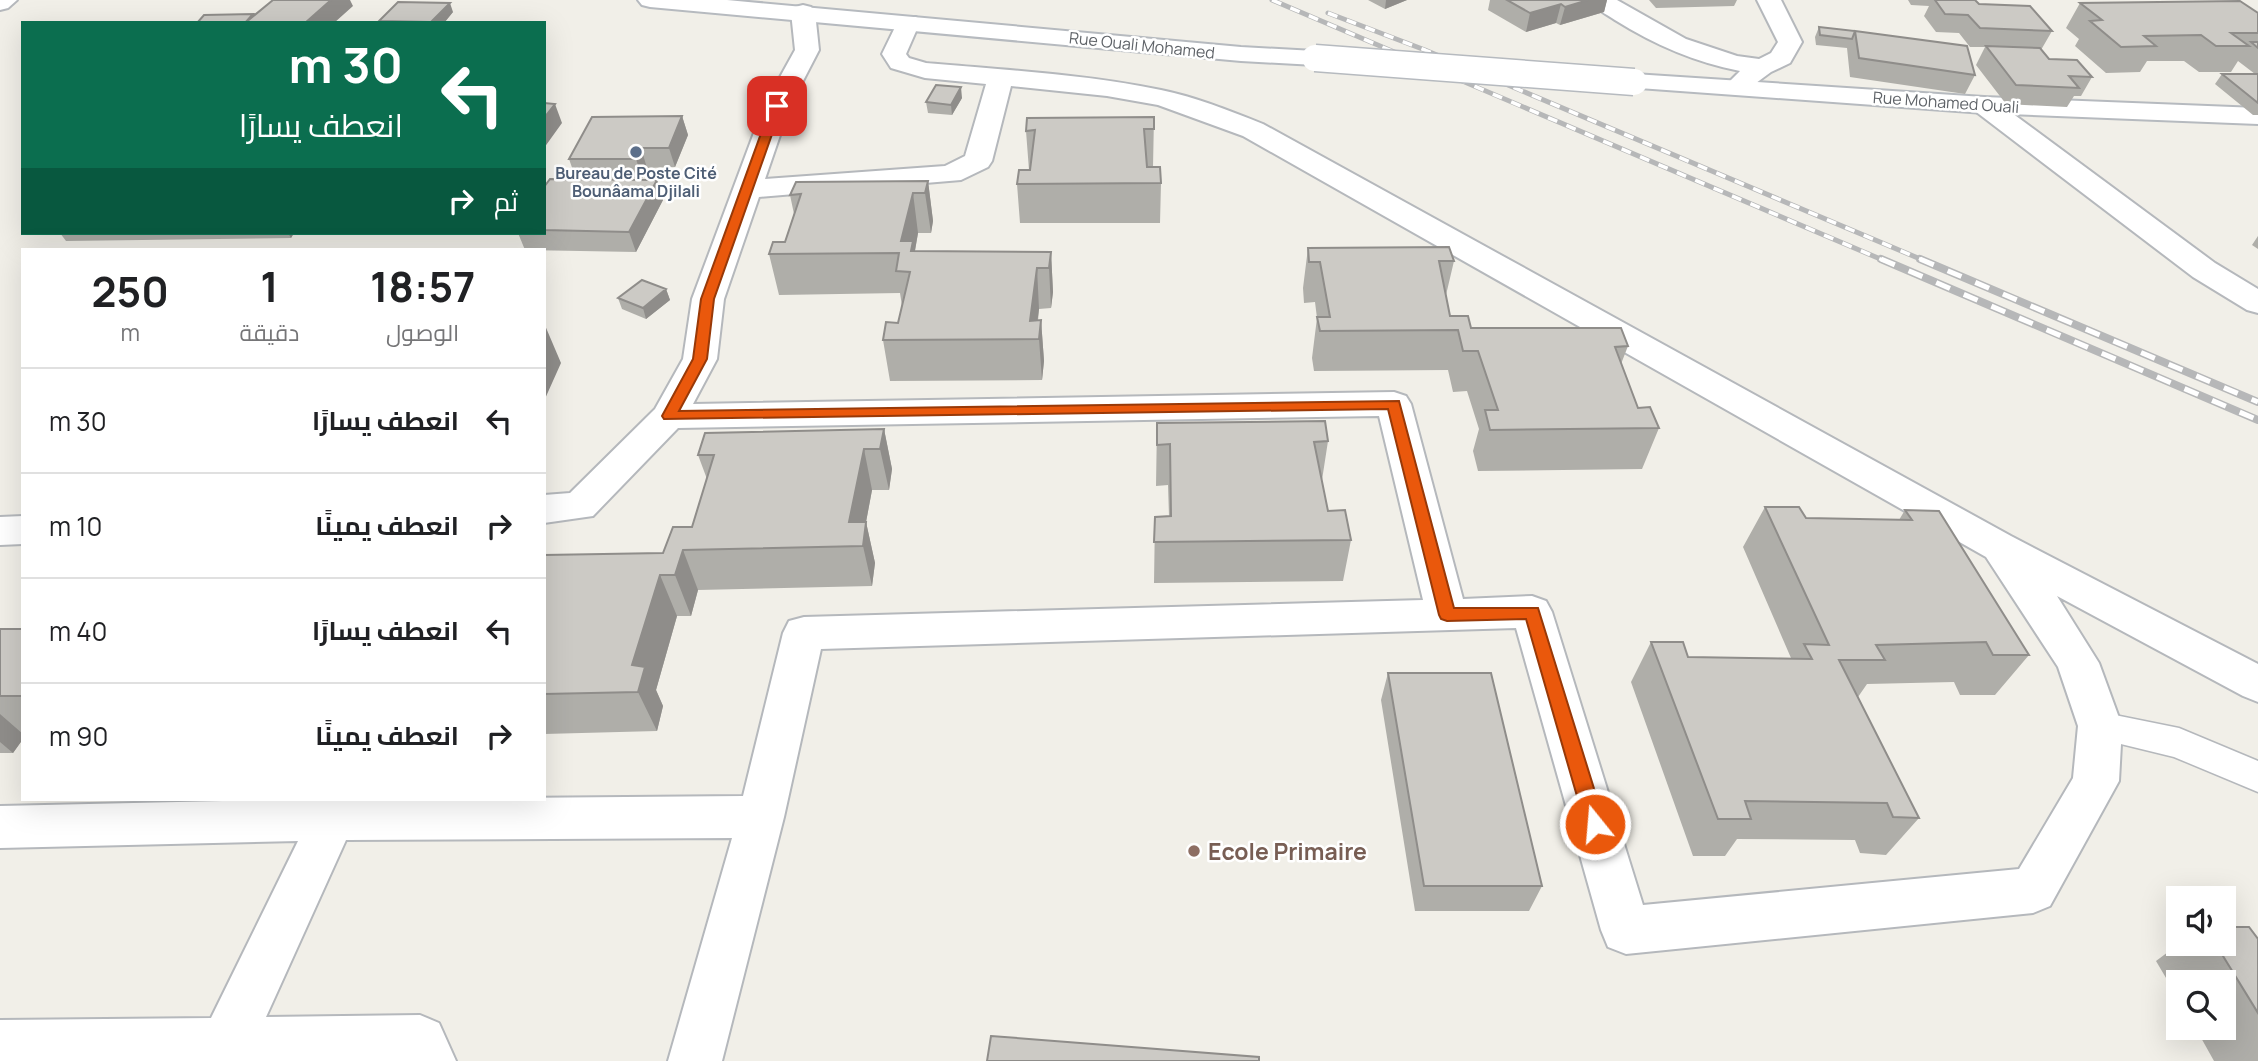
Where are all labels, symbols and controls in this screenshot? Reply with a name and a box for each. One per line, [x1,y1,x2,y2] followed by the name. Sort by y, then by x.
[1068,26,1216,64] street label: Rue Ouali Mohamed
[288,31,403,98] text: 30 m
[427,49,518,140] icon: left
[747,76,807,136] pin
[1872,86,2020,118] street label: Rue Mohamed Ouali
[758,87,796,125] icon: arrive
[239,103,403,147] text: انعطف يسارًا
[628,144,644,160] marker: Bureau de Poste Cité Bounâama Djilali
[555,162,717,202] place label: Bureau de Poste Cité Bounâama Djilali
[442,182,480,220] icon: right
[494,183,518,219] text: ثم
[260,257,279,315] text: 1
[370,257,475,315] text: 18:57
[92,262,169,320] text: 250
[120,316,140,348] text: m
[239,316,299,348] text: دقيقة
[386,316,459,348] text: الوصول
[312,402,459,438] text: انعطف يسارًا
[480,402,518,440] icon: left
[49,403,107,439] text: 30 m
[315,507,459,543] text: انعطف يمينًا
[480,507,518,545] icon: right
[49,508,102,544] text: 10 m
[312,612,459,648] text: انعطف يسارًا
[480,612,518,650] icon: left
[49,613,107,649] text: 40 m
[315,717,459,753] text: انعطف يمينًا
[480,717,518,755] icon: right
[49,718,108,754] text: 90 m
[1558,787,1632,861] position arrow
[1208,835,1367,867] place label: Ecole Primaire
[1186,843,1202,859] marker: Ecole Primaire
[2166,886,2236,1040] map controls
[2166,886,2236,956] button: sound
[2166,970,2236,1040] button: search

